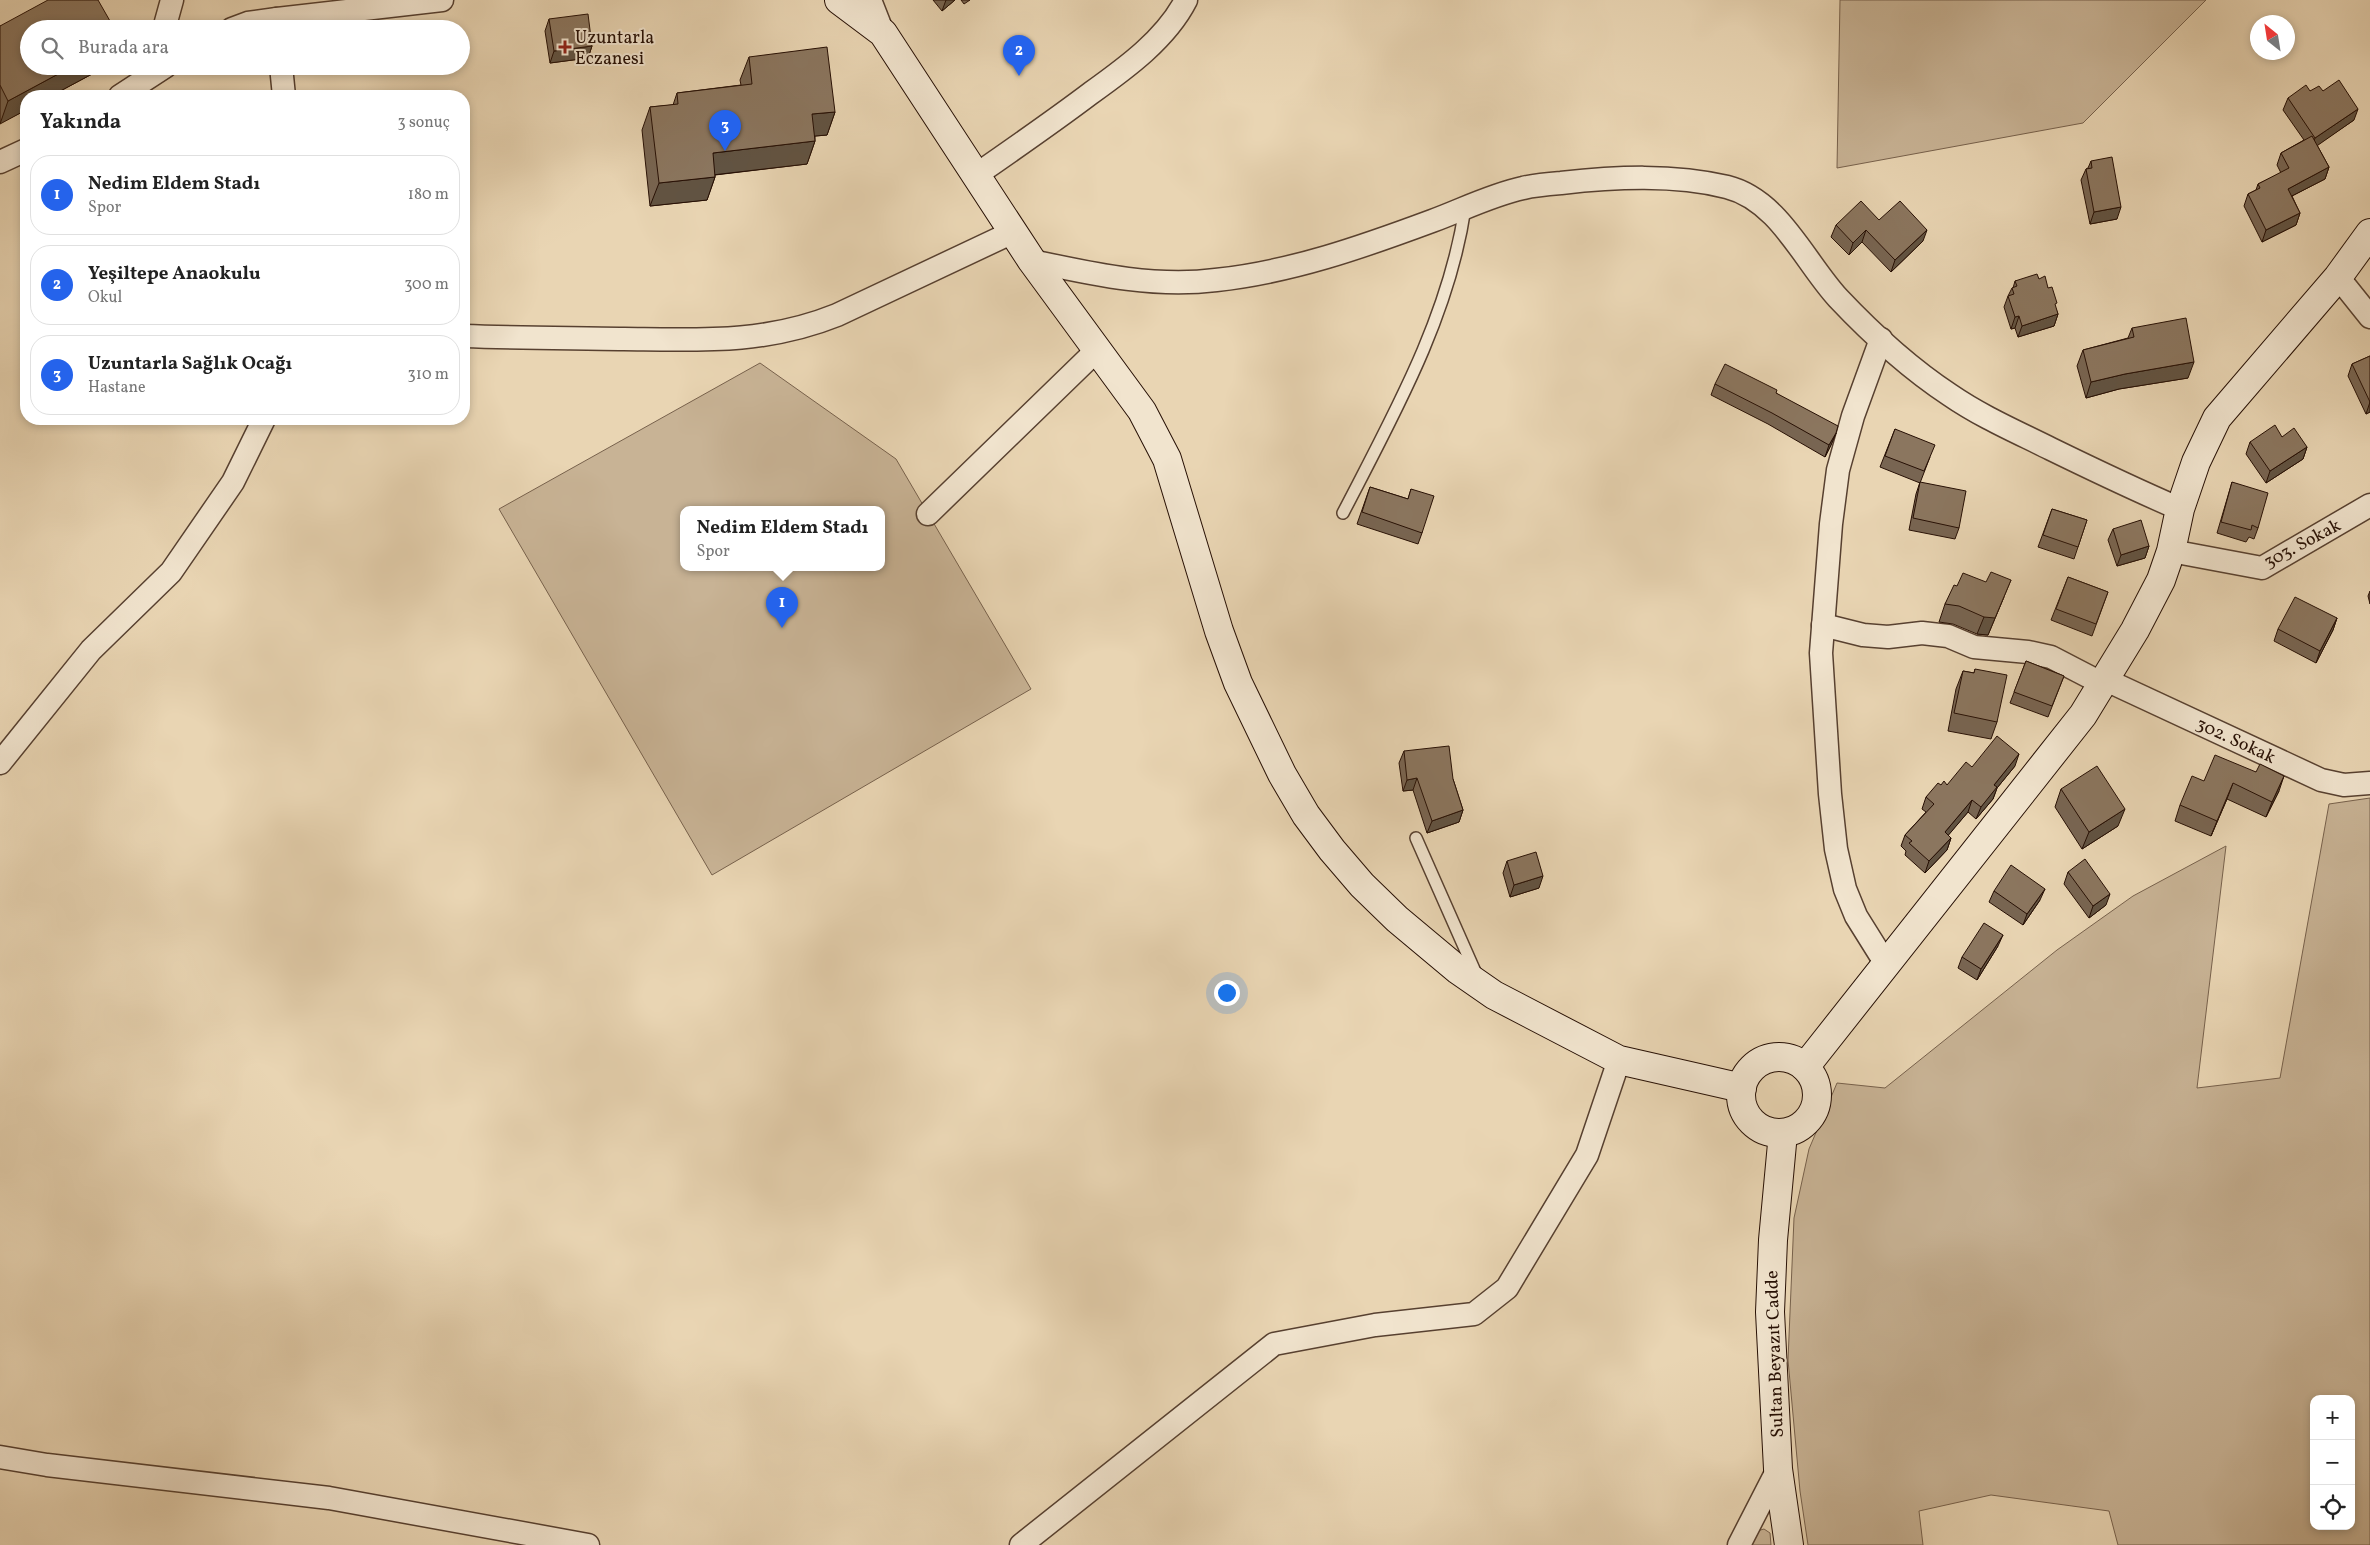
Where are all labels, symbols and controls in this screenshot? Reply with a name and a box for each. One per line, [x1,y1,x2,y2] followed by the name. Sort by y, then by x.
[2250,15,2295,60] north arrow
[20,20,470,75] search box
[575,26,654,72] place label: Uzuntarla Eczanesi
[38,34,66,62] icon: search
[78,35,169,61] text: Burada ara
[1003,35,1035,76] pin: 2
[559,41,571,53] marker: Uzuntarla Eczanesi
[40,108,121,137] text: Yakında
[709,110,741,151] pin: 3
[398,112,450,134] text: 3 sonuç
[88,171,260,197] text: Nedim Eldem Stadı
[54,184,60,206] text: 1
[408,184,449,206] text: 180 m
[88,197,121,219] text: Spor
[88,261,261,287] text: Yeşiltepe Anaokulu
[53,274,61,296] text: 2
[404,274,449,296] text: 300 m
[88,287,122,309] text: Okul
[88,351,292,377] text: Uzuntarla Sağlık Ocağı
[53,364,61,386] text: 3
[408,364,449,386] text: 310 m
[88,377,146,399] text: Hastane
[680,506,885,571] popup
[2260,513,2346,575] street label: 303. Sokak
[696,515,869,541] text: Nedim Eldem Stadı
[696,541,730,563] text: Spor
[766,587,798,628] pin: 1
[2192,712,2279,771] street label: 302. Sokak
[1214,980,1240,1006] your location
[1760,1270,1791,1438] street label: Sultan Beyazıt Cadde
[2310,1395,2355,1530] map controls
[2310,1395,2355,1440] button: +
[2310,1440,2355,1485] button: −
[2310,1485,2355,1530] button: locate

